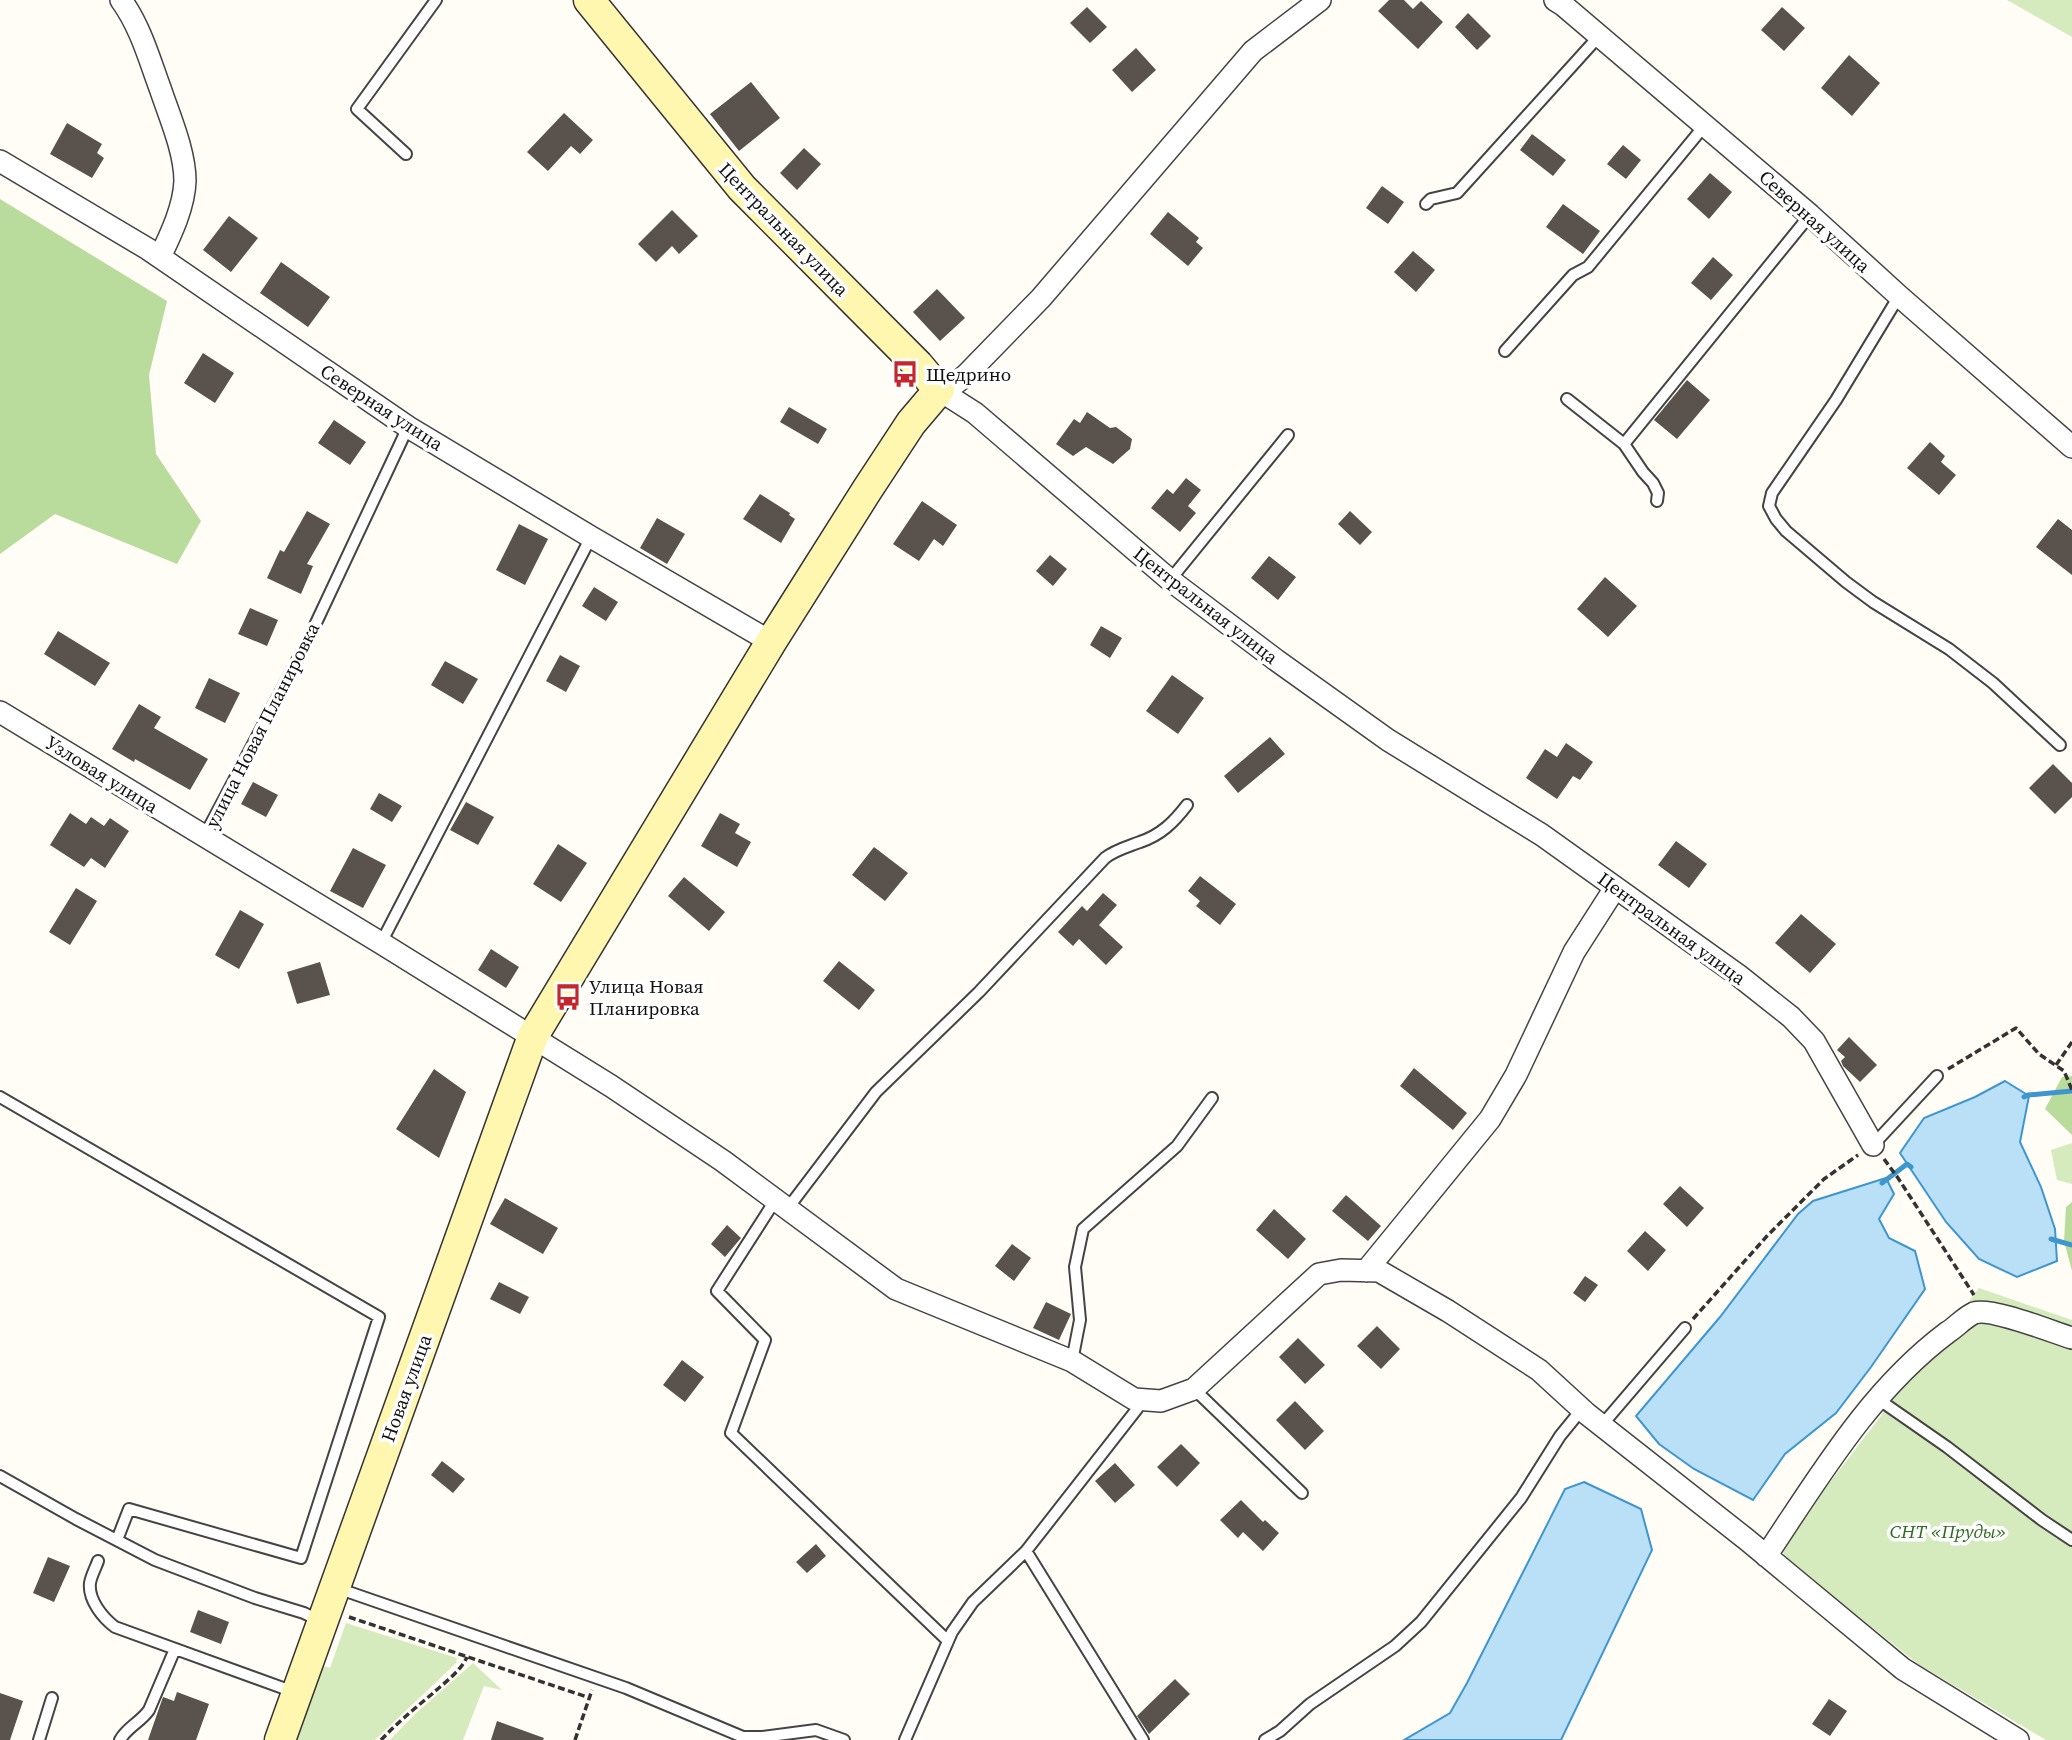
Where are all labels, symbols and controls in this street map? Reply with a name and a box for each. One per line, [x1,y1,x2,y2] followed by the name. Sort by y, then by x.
[713,156,855,302] street label: Центральная улица
[1754,164,1877,278] street label: Северная улица
[315,357,449,457] street label: Северная улица
[890,359,920,389] bus stop icon: Щедрино
[926,361,1011,387] place label: Щедрино
[1128,540,1284,670] street label: Центральная улица
[199,617,325,832] street label: улица Новая Планировка
[41,729,164,819] street label: Узловая улица
[1593,865,1751,991] street label: Центральная улица
[589,973,704,1021] place label: Улица Новая Планировка
[553,982,583,1012] bus stop icon: Улица Новая Планировка
[375,1330,438,1445] street label: Новая улица
[1890,1518,2006,1544] park label: СНТ «Пруды»

